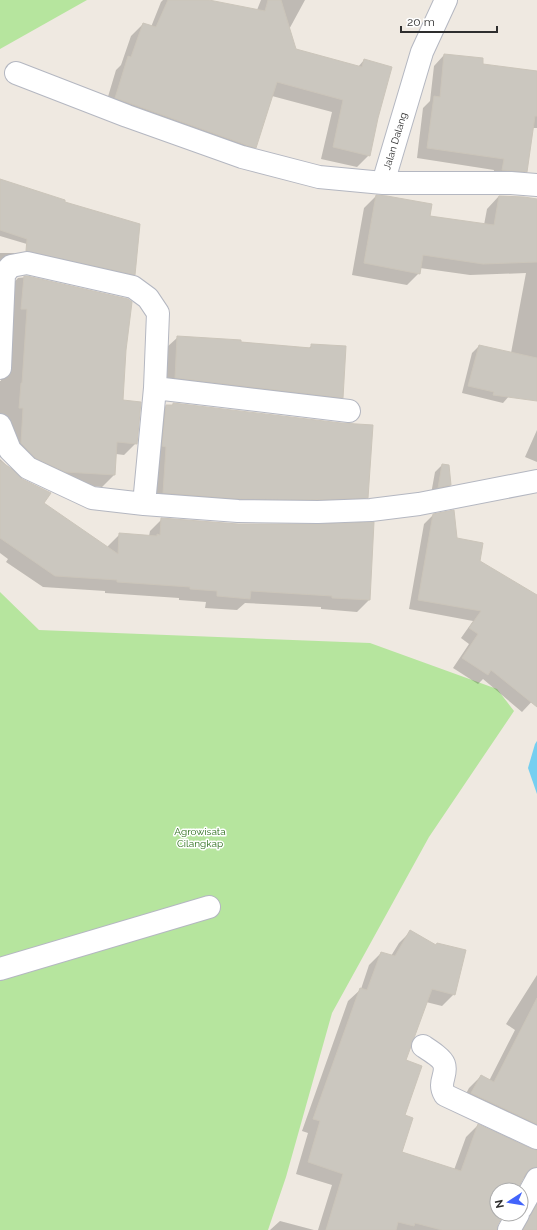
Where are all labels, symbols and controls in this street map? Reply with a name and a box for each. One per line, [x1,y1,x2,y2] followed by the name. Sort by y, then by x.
[401,8,497,34] scale bar
[407,15,435,29] text: 20 m
[381,111,409,171] street label: Jalan Dalang
[174,826,226,849] park label: Agrowisata Cilangkap
[489,1182,529,1222] north arrow
[492,1199,507,1209] text: N

